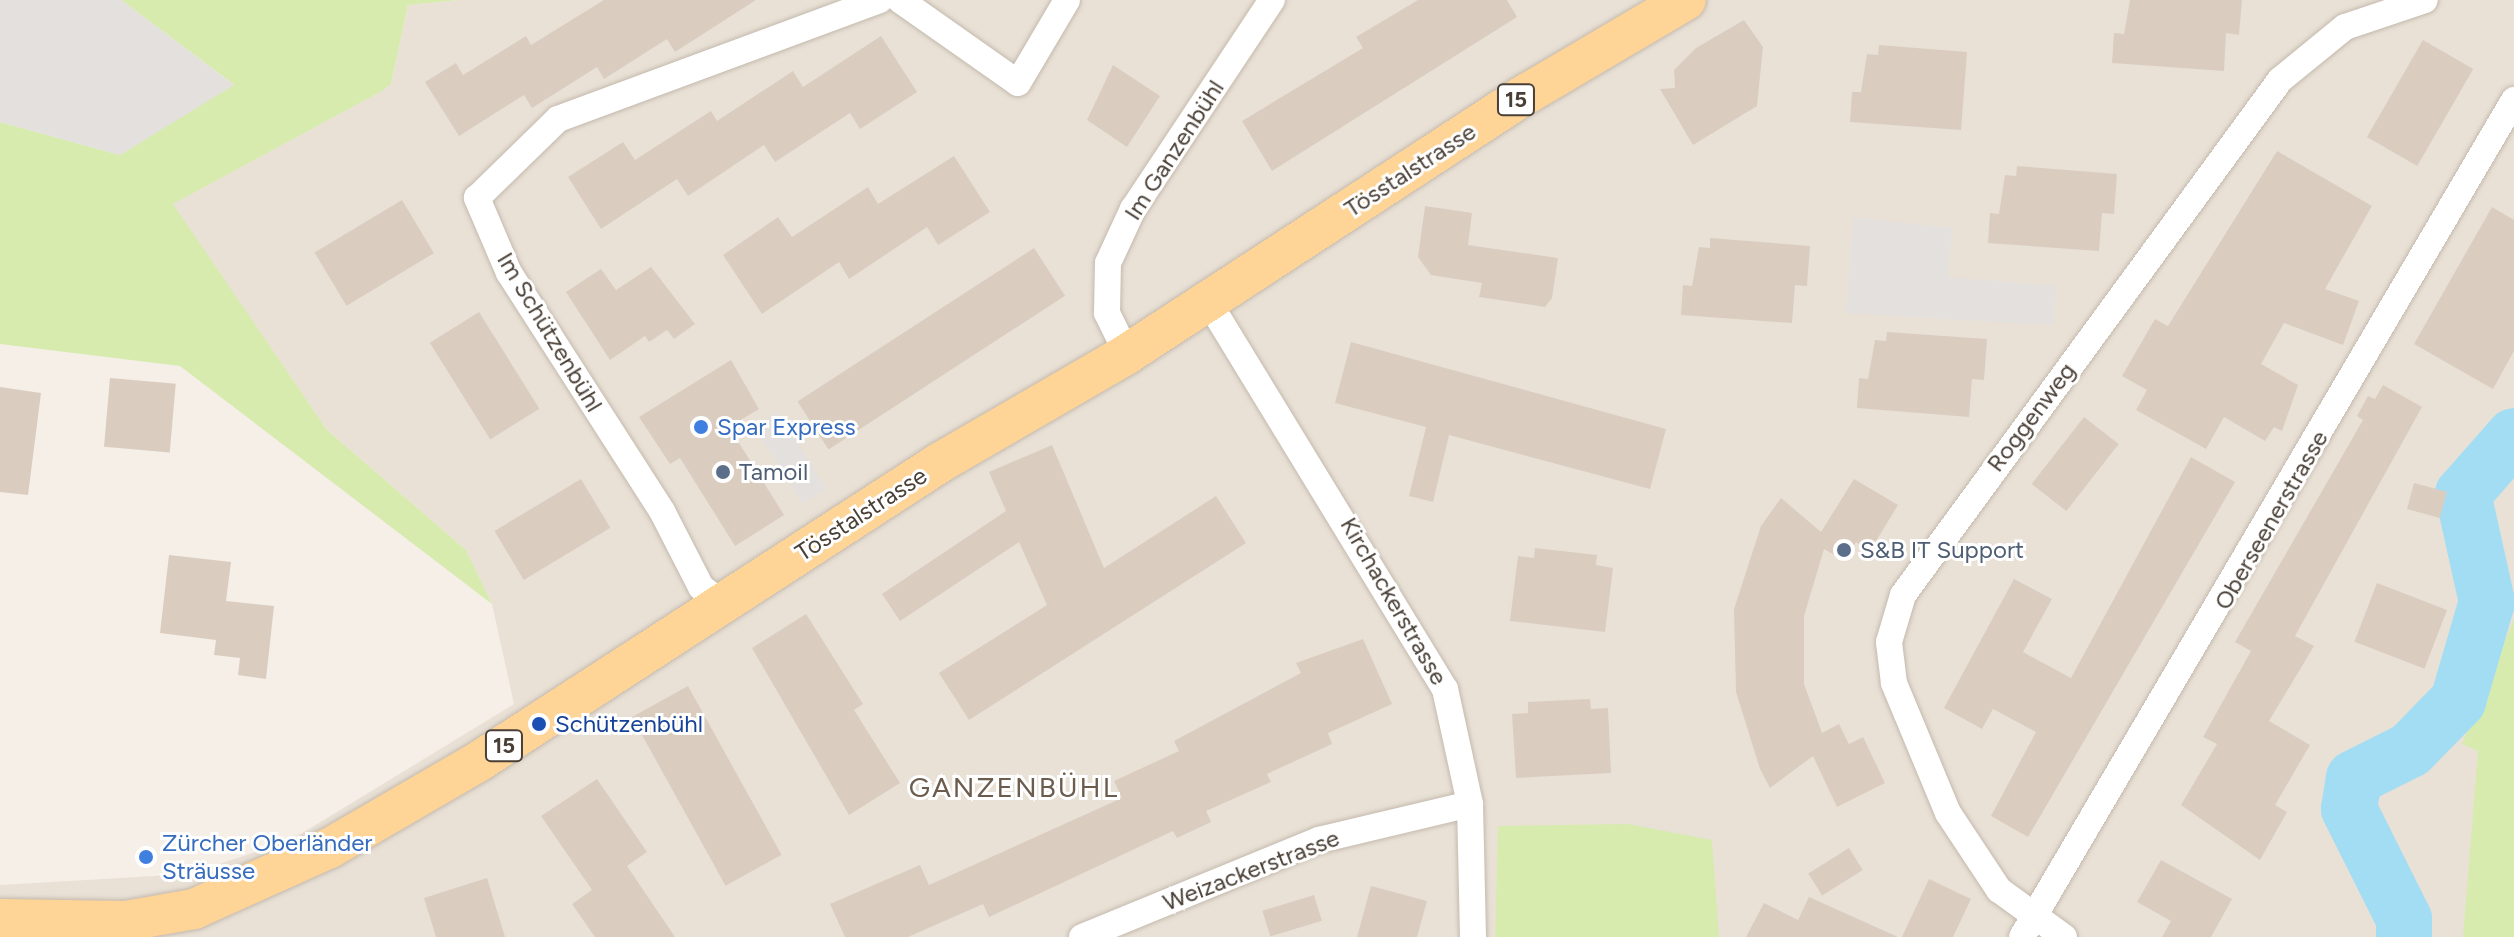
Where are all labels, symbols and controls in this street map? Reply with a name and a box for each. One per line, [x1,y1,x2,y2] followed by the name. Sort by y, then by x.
[1118,75,1230,225] street label: Im Ganzenbühl
[1496,82,1536,118] road number: 15
[1339,117,1481,223] street label: Tösstalstrasse
[491,247,609,417] street label: Im Schützenbühl
[1981,357,2081,477] street label: Roggenweg
[717,413,856,441] place label: Spar Express
[692,418,710,436] marker: Spar Express
[2208,425,2334,615] street label: Oberseenerstrasse
[739,458,808,486] place label: Tamoil
[790,461,932,567] street label: Tösstalstrasse
[714,463,732,481] marker: Tamoil
[1334,512,1454,690] street label: Kirchackerstrasse
[1860,536,2024,564] place label: S&B IT Support
[1835,541,1853,559] marker: S&B IT Support
[555,710,703,738] place label: Schützenbühl
[530,715,548,733] marker: Schützenbühl
[484,728,524,764] road number: 15
[909,770,1119,804] district label: GANZENBÜHL
[1159,823,1343,917] street label: Weizackerstrasse
[162,829,372,885] place label: Zürcher Oberländer Sträusse
[137,848,155,866] marker: Zürcher Oberländer Sträusse

